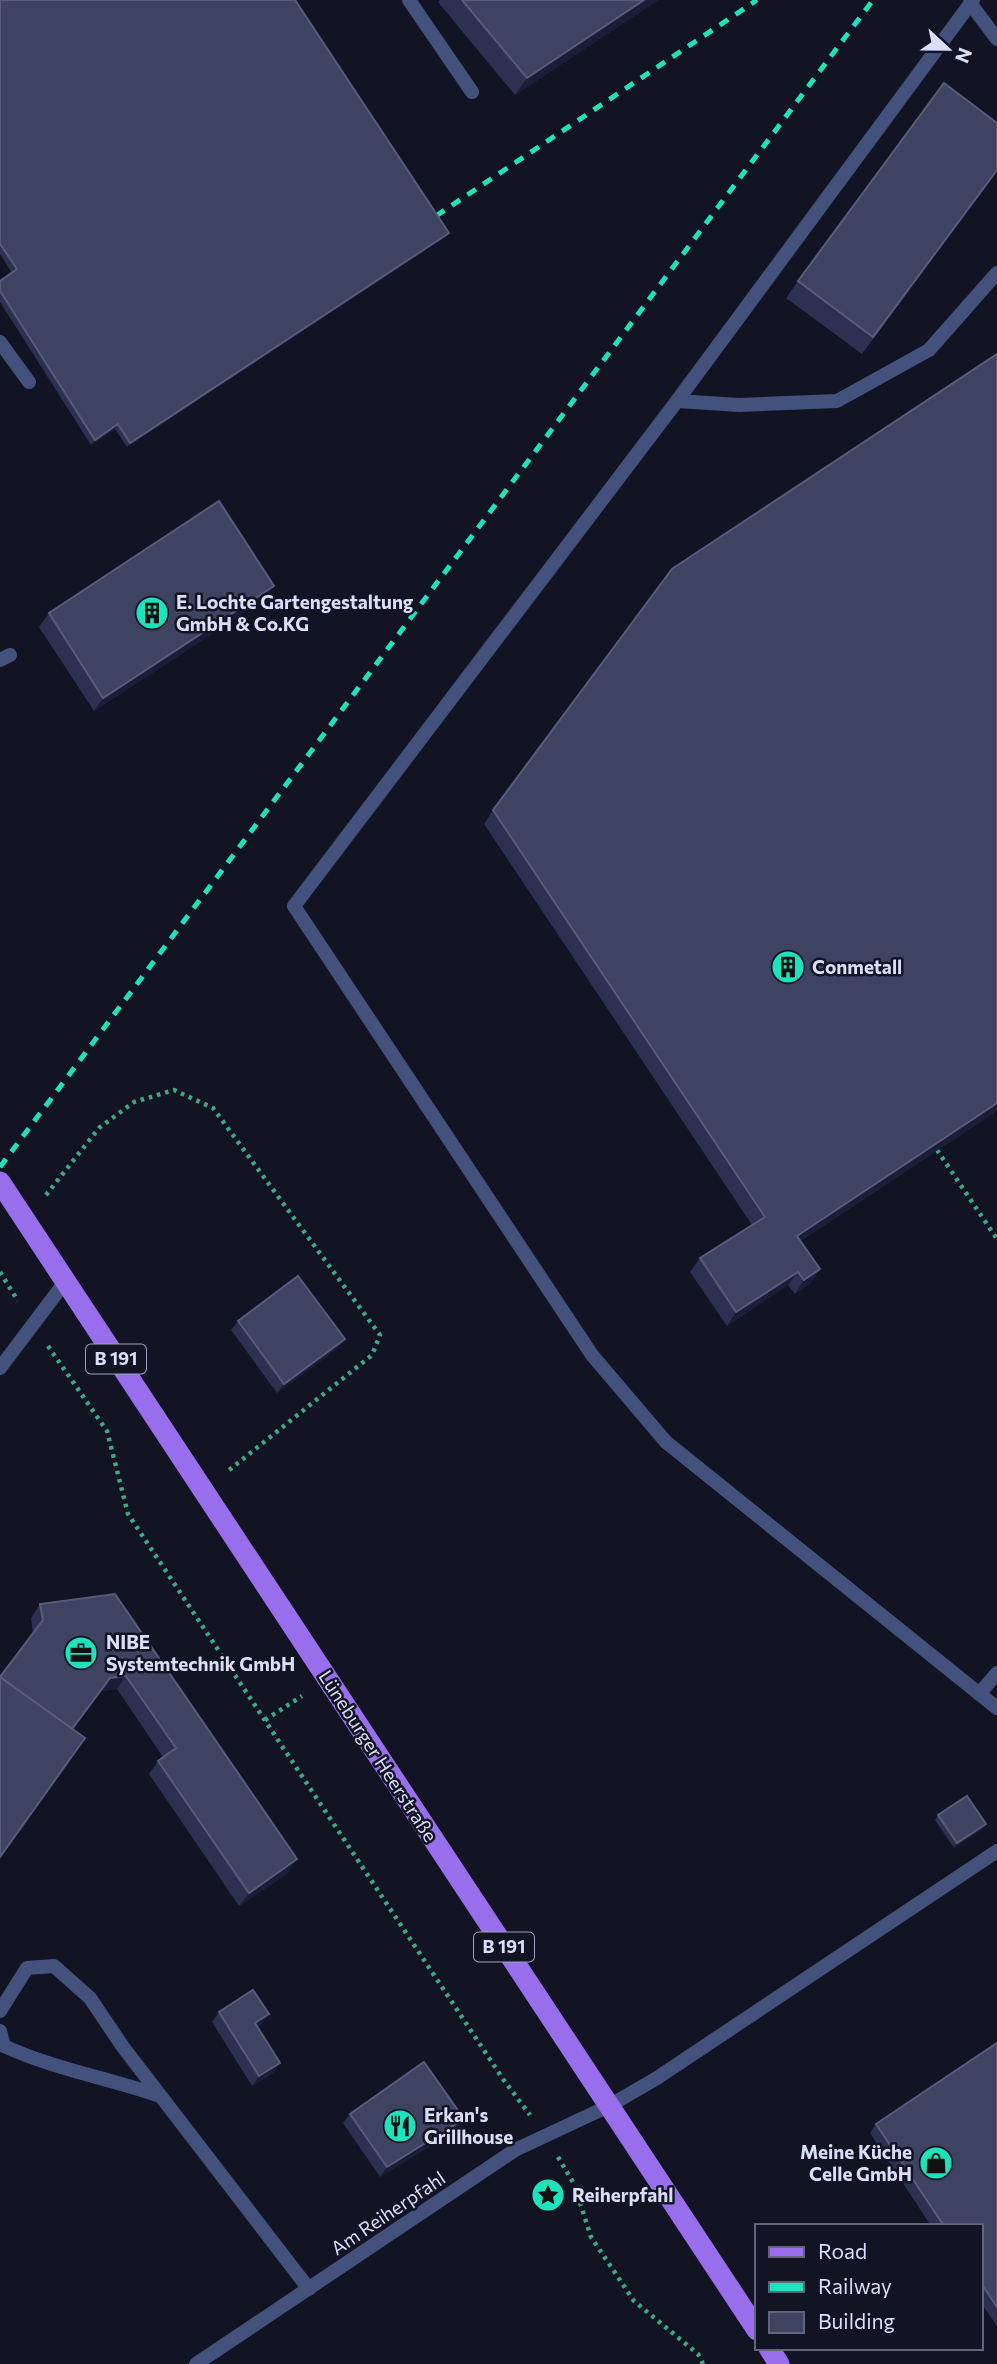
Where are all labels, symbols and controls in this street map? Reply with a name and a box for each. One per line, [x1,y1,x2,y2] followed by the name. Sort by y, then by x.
[913,14,983,84] north arrow
[951,45,978,66] text: N
[176,590,414,635] place label: E. Lochte Gartengestaltung GmbH & Co.KG
[133,594,171,632] building icon: E. Lochte Gartengestaltung GmbH & Co.KG
[769,948,807,986] building icon: Conmetall
[812,955,902,978] place label: Conmetall
[86,1344,146,1374] road number: B 191
[106,1630,295,1675] place label: NIBE Systemtechnik GmbH
[62,1634,100,1672] office icon: NIBE Systemtechnik GmbH
[314,1666,443,1846] street label: Lüneburger Heerstraße
[474,1933,534,1962] road number: B 191
[424,2103,513,2148] place label: Erkan's Grillhouse
[381,2107,419,2145] restaurant icon: Erkan's Grillhouse
[800,2140,912,2185] place label: Meine Küche Celle GmbH
[917,2144,955,2182] shop icon: Meine Küche Celle GmbH
[326,2166,449,2259] street label: Am Reiherpfahl
[529,2176,567,2214] place icon: Reiherpfahl
[572,2183,674,2206] place label: Reiherpfahl
[755,2224,983,2350] legend
[818,2238,867,2263] text: Road
[818,2273,892,2298] text: Railway
[818,2308,895,2333] text: Building

